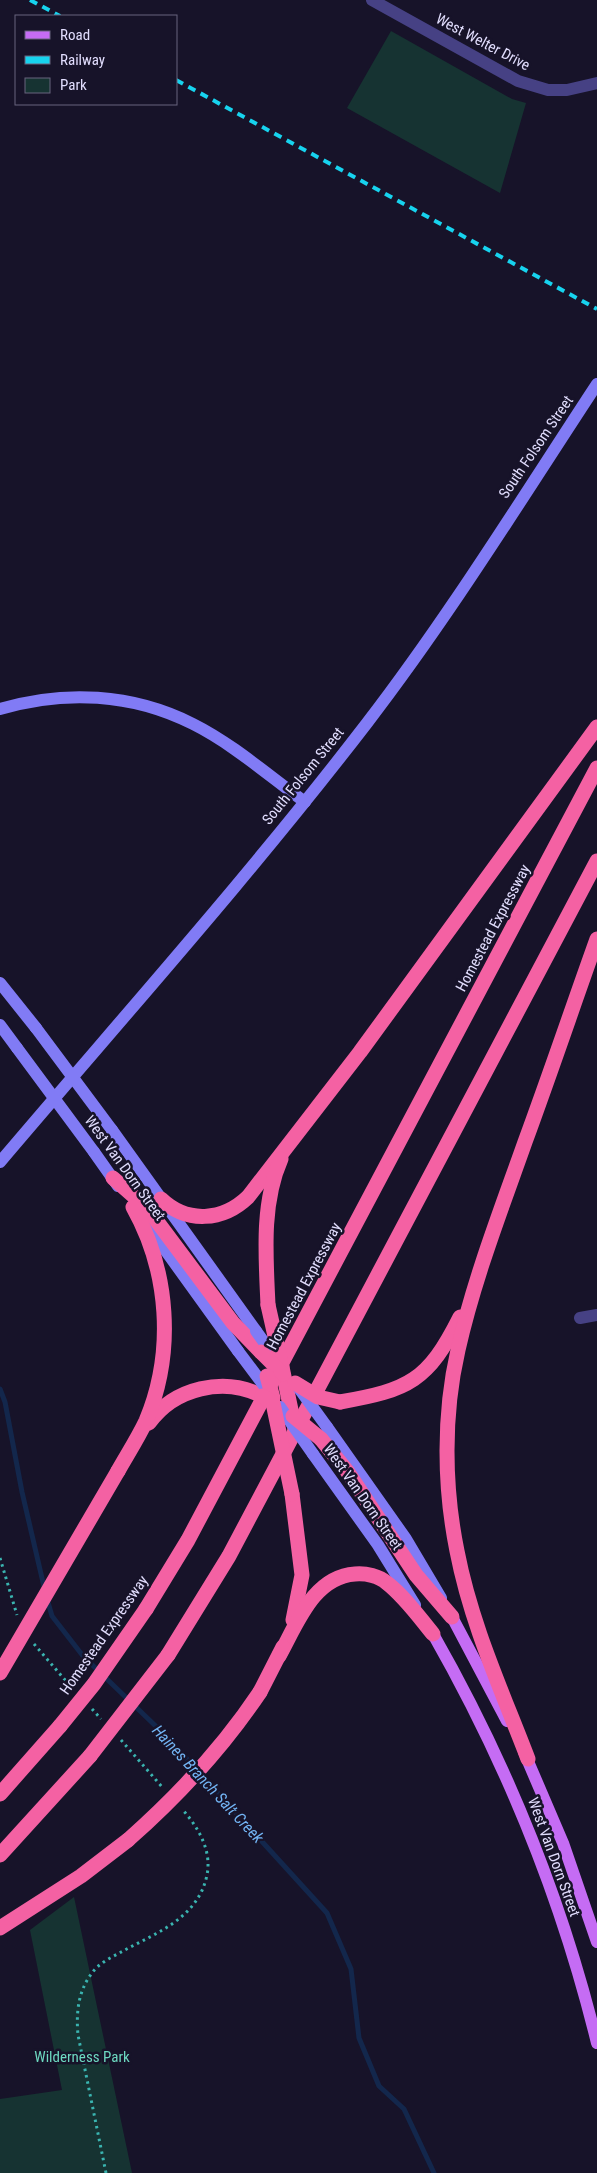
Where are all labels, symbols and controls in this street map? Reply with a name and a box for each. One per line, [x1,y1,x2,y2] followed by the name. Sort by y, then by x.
[433,10,533,74] street label: West Welter Drive
[15,15,178,105] legend
[60,26,90,44] text: Road
[60,51,105,69] text: Railway
[60,76,87,94] text: Park
[495,392,577,502] street label: South Folsom Street
[258,724,348,828] street label: South Folsom Street
[452,861,534,995] street label: Homestead Expressway
[81,1112,169,1224] street label: West Van Dorn Street
[263,1219,345,1353] street label: Homestead Expressway
[320,1440,406,1554] street label: West Van Dorn Street
[56,1572,152,1698] street label: Homestead Expressway
[148,1721,268,1848] water label: Haines Branch Salt Creek
[524,1795,584,1919] street label: West Van Dorn Street
[34,2048,130,2066] park label: Wilderness Park

